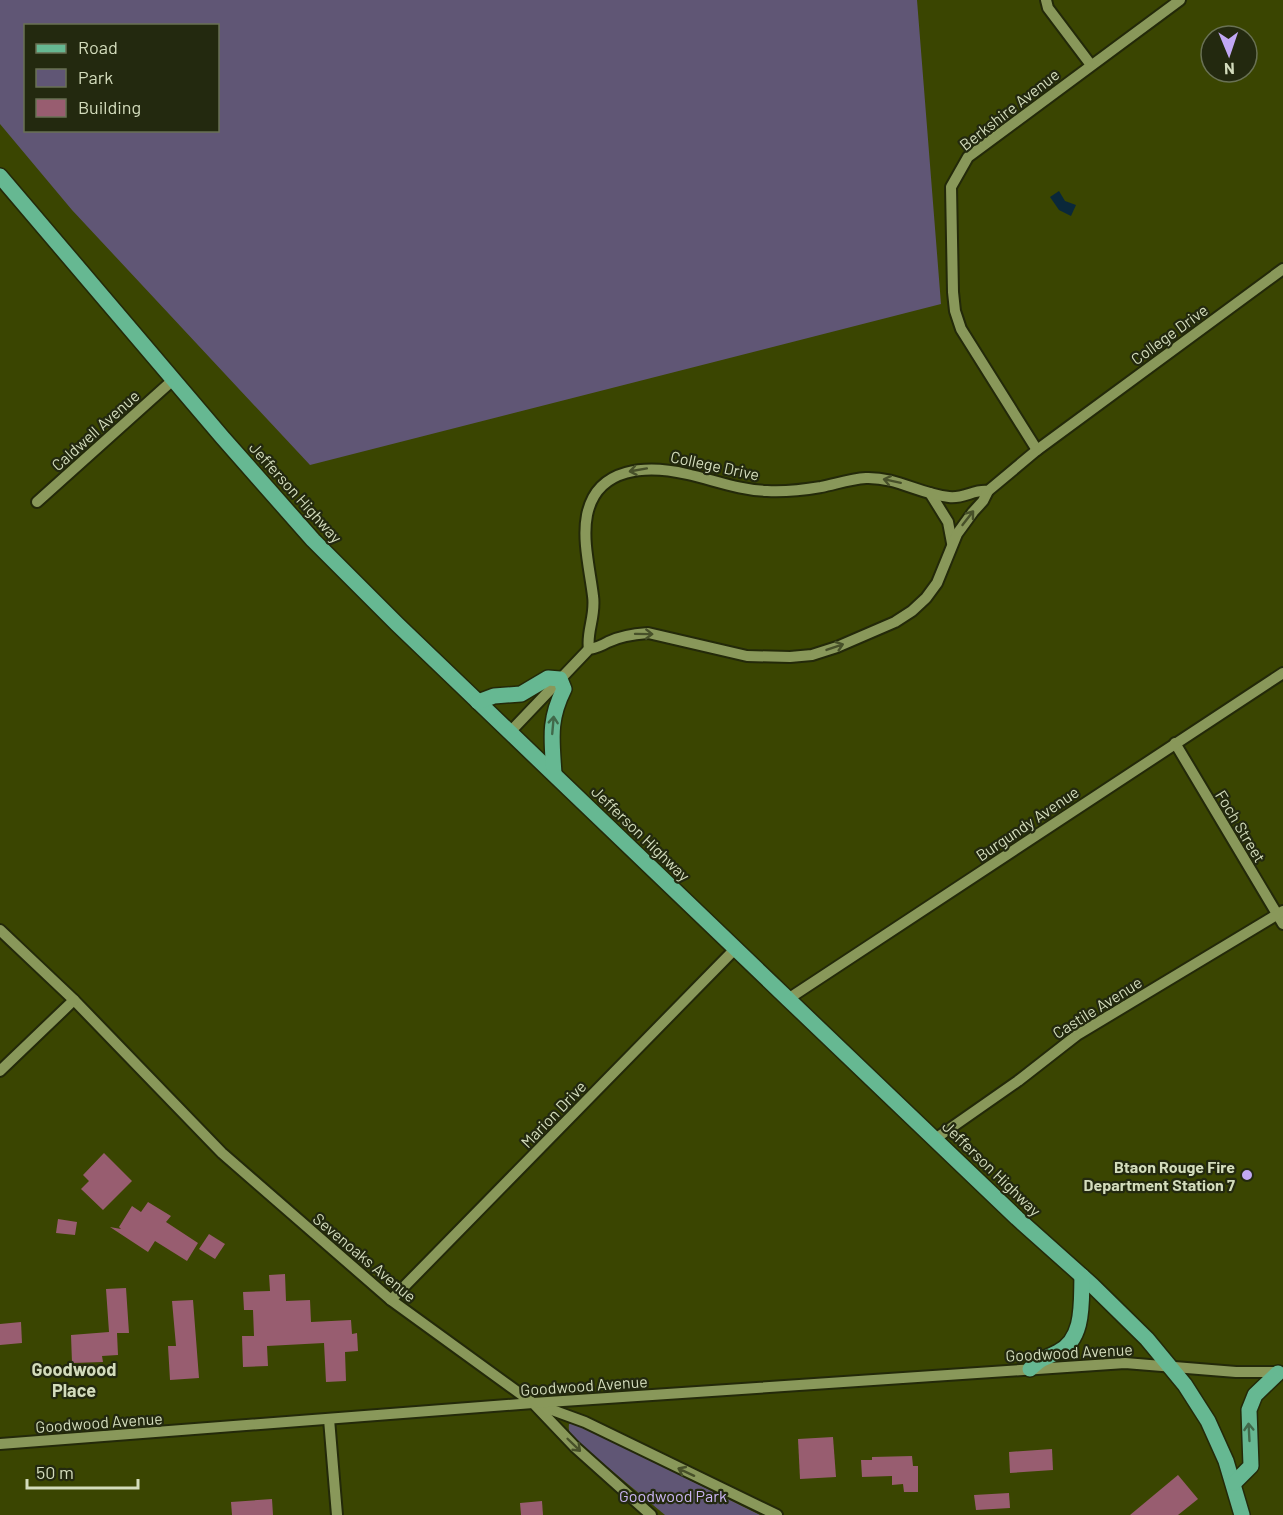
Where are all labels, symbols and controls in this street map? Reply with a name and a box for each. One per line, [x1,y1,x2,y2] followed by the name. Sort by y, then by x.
[24,24,219,132] legend
[1199,24,1259,84] north arrow
[78,36,118,58] text: Road
[1224,60,1235,79] text: N
[955,64,1063,154] street label: Berkshire Avenue
[78,66,113,88] text: Park
[78,96,141,118] text: Building
[1127,300,1211,368] street label: College Drive
[47,386,143,474] street label: Caldwell Avenue
[246,438,347,547] street label: Jefferson Highway
[669,446,761,484] street label: College Drive
[629,465,649,476] one-way arrow
[883,474,902,486] one-way arrow
[962,511,975,527] one-way arrow
[634,628,654,640] one-way arrow
[825,641,844,652] one-way arrow
[547,716,558,735] one-way arrow
[588,781,695,885] street label: Jefferson Highway
[972,782,1082,864] street label: Burgundy Avenue
[1212,786,1270,866] street label: Foch Street
[1049,972,1145,1042] street label: Castile Avenue
[516,1077,590,1151] street label: Marion Drive
[939,1116,1046,1220] street label: Jefferson Highway
[1084,1157,1235,1194] place label: Btaon Rouge Fire Department Station 7
[1240,1168,1254,1182] marker: Btaon Rouge Fire Department Station 7
[310,1208,420,1306] street label: Sevenoaks Avenue
[1005,1339,1133,1365] street label: Goodwood Avenue
[32,1358,116,1401] district label: Goodwood Place
[520,1371,648,1399] street label: Goodwood Avenue
[35,1408,163,1436] street label: Goodwood Avenue
[1244,1422,1255,1442] one-way arrow
[566,1438,581,1452] one-way arrow
[27,1452,138,1490] scale bar
[36,1461,74,1483] text: 50 m
[678,1465,696,1477] one-way arrow
[619,1486,727,1505] park label: Goodwood Park

